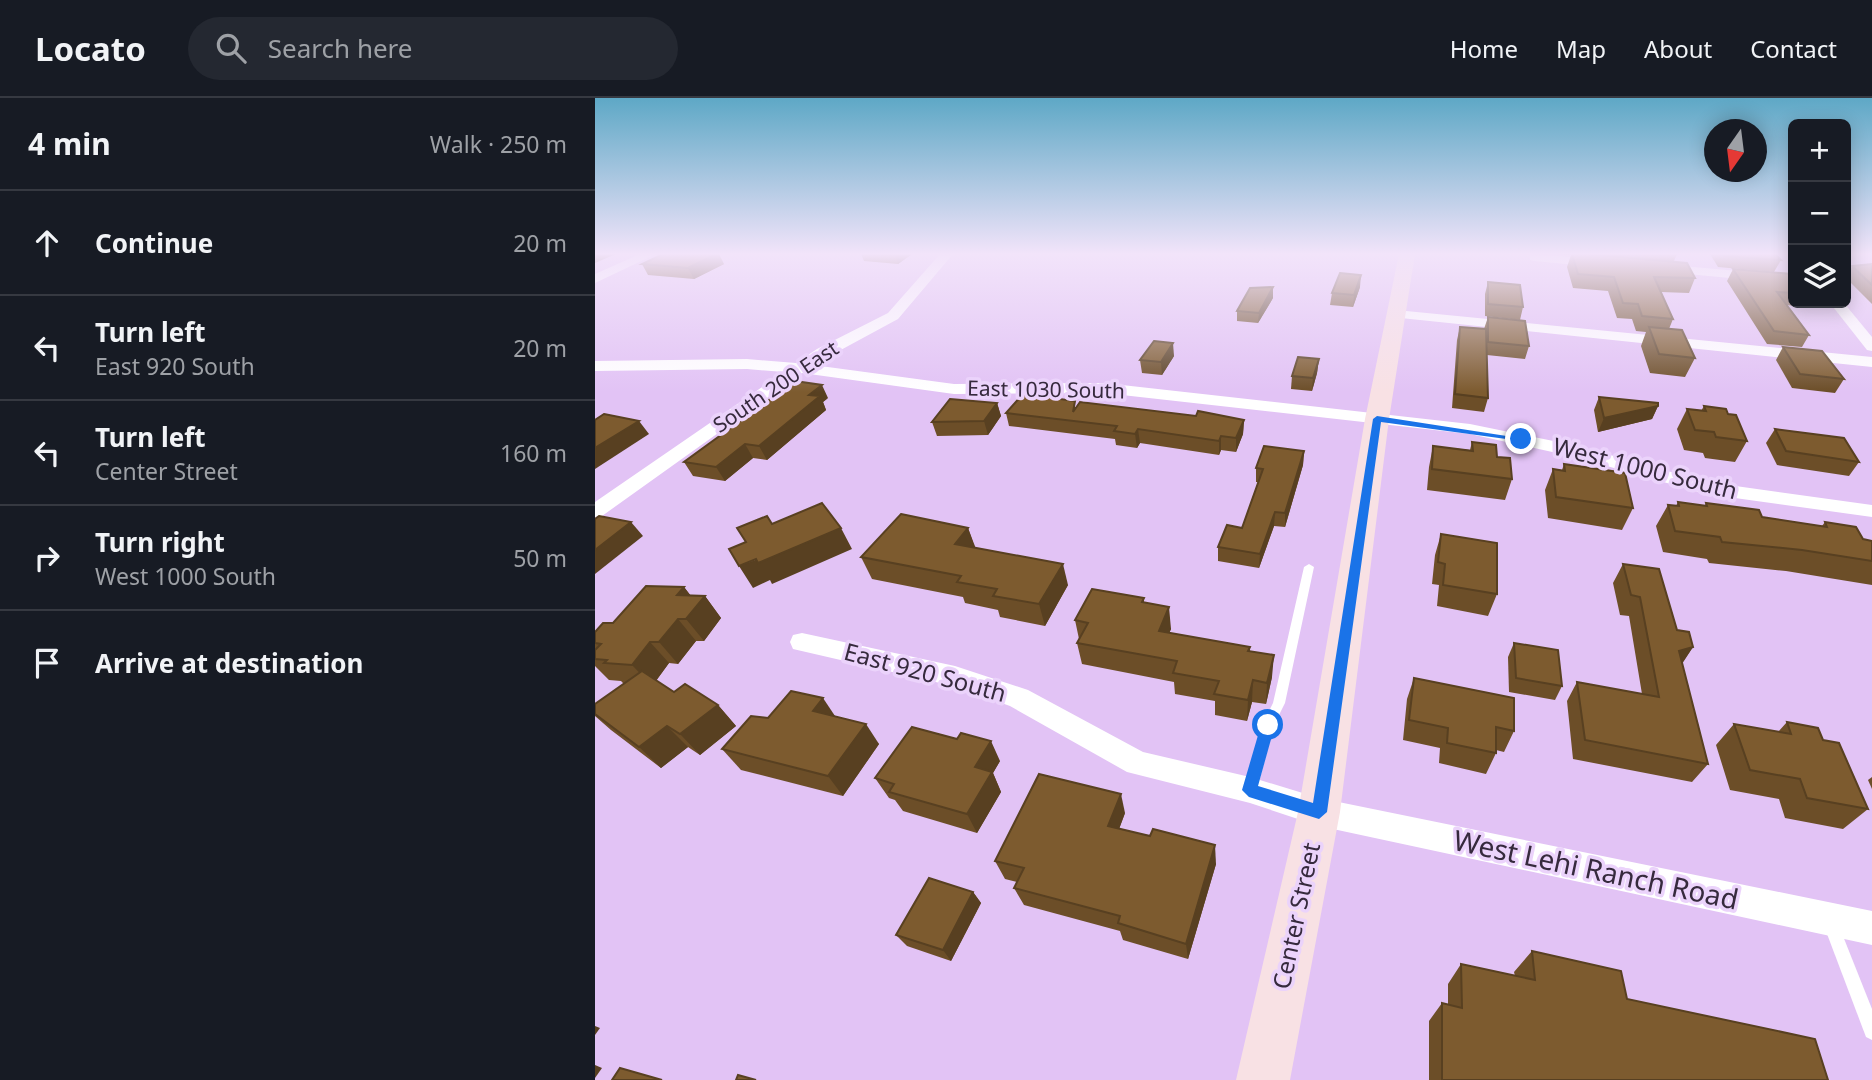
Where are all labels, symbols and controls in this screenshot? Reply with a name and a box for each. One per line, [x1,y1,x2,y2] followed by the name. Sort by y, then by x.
[188,17,678,80] search box
[35,26,146,71] text: Locato
[212,29,250,67] icon: search
[268,30,413,66] text: Search here
[1450,32,1518,65] text: Home
[1556,32,1606,65] text: Map
[1644,32,1712,65] text: About
[1750,32,1837,65] text: Contact
[1704,119,1767,182] north arrow
[1788,119,1851,308] map controls
[1788,119,1851,182] button: +
[28,123,111,164] text: 4 min
[430,128,567,160] text: Walk · 250 m
[1788,182,1851,245] button: −
[28,224,66,262] icon: ahead
[95,225,213,261] text: Continue
[513,227,567,259] text: 20 m
[1788,245,1851,308] button: layers
[95,314,206,350] text: Turn left
[28,329,66,367] icon: left
[513,332,567,364] text: 20 m
[707,334,844,439] street label: South 200 East
[95,350,255,382] text: East 920 South
[967,374,1125,404] street label: East 1030 South
[95,419,206,455] text: Turn left
[1505,423,1536,454] route end
[1550,429,1741,506] street label: West 1000 South
[28,434,66,472] icon: left
[500,437,567,469] text: 160 m
[95,455,238,487] text: Center Street
[95,524,225,560] text: Turn right
[28,539,66,577] icon: right
[513,542,567,574] text: 50 m
[95,560,276,592] text: West 1000 South
[841,634,1010,709] street label: East 920 South
[28,644,66,682] icon: arrive
[95,645,364,681] text: Arrive at destination
[1252,709,1283,740] route start
[1450,820,1742,918] street label: West Lehi Ranch Road
[1264,839,1327,992] street label: Center Street

